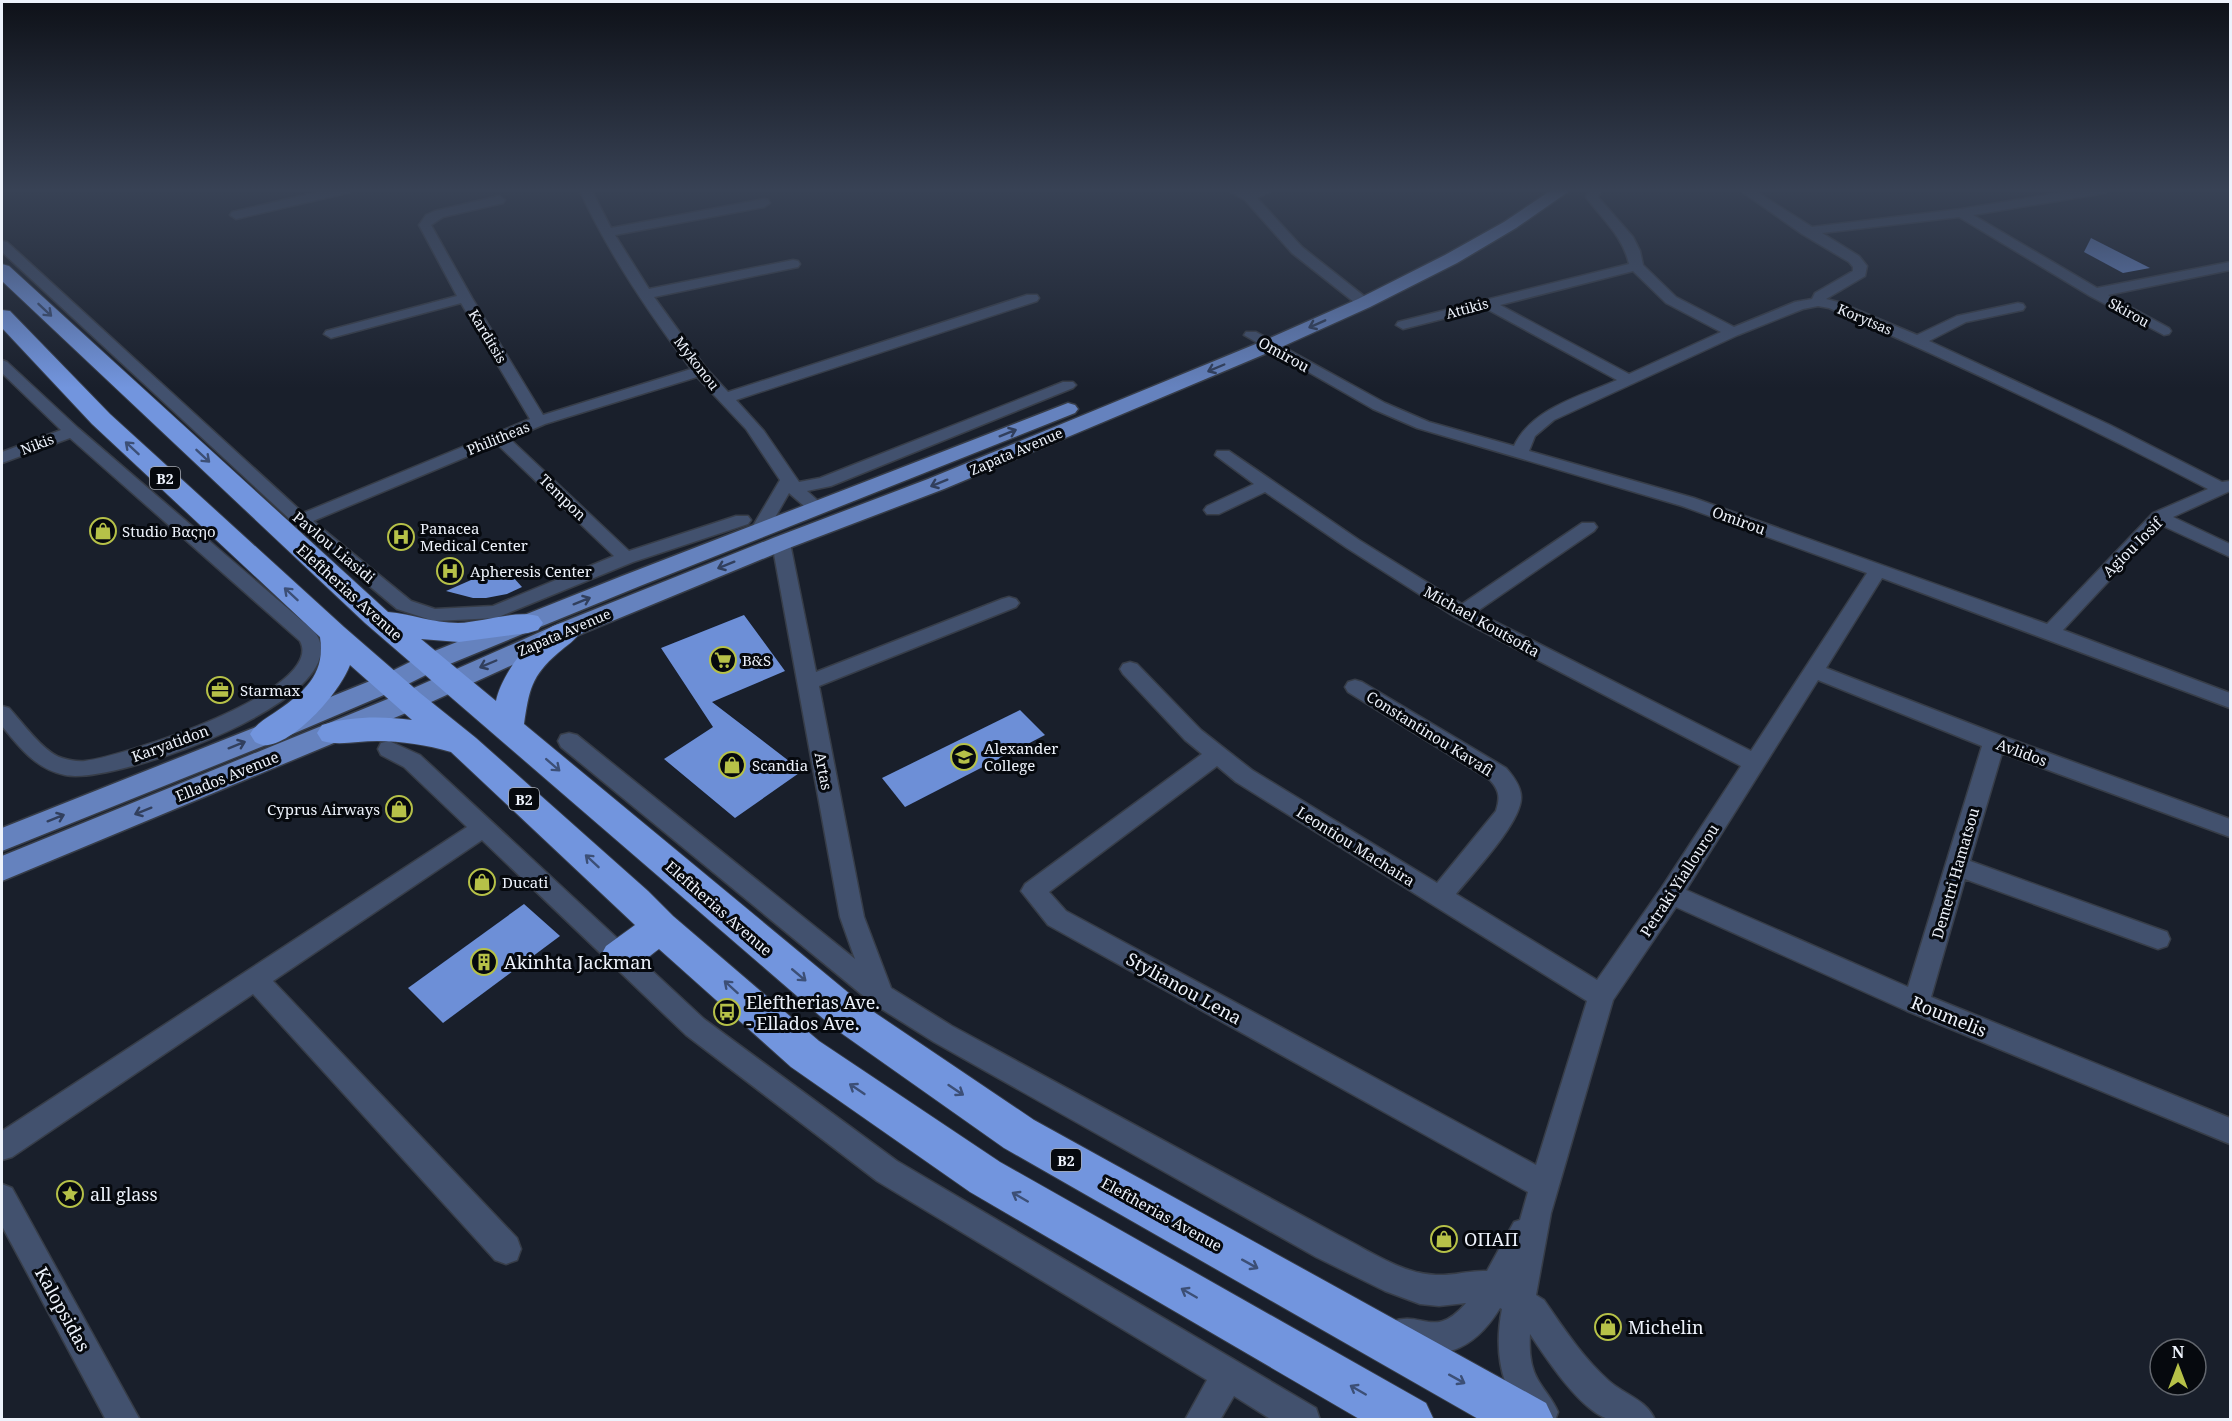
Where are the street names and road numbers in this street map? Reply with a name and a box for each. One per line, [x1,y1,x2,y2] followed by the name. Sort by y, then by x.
[1444,293,1490,323] street label: Attikis
[2105,293,2153,331] street label: Skirou
[1835,299,1895,339] street label: Korytsas
[465,306,511,366] street label: Karditsis
[670,332,724,394] street label: Mykonou
[1255,332,1313,376] street label: Omirou
[464,417,532,459] street label: Philitheas
[967,423,1065,479] street label: Zapata Avenue
[18,429,56,459] street label: Nikis
[150,467,180,489] road number: B2
[535,470,591,525] street label: Tempon
[1710,501,1769,539] street label: Omirou
[289,507,379,587] street label: Pavlou Liasidi
[2098,512,2167,581] street label: Agiou Iosif
[293,539,407,645] street label: Eleftherias Avenue
[1421,581,1543,661] street label: Michael Koutsofta
[515,604,613,660] street label: Zapata Avenue
[1363,686,1497,780] street label: Constantinou Kavafi
[129,720,212,766] street label: Karyatidon
[1994,734,2050,770] street label: Avlidos
[173,746,281,806] street label: Ellados Avenue
[811,750,837,792] street label: Artas
[509,788,539,810] road number: B2
[1293,802,1419,890] street label: Leontiou Machaira
[1927,805,1983,941] street label: Demetri Hamatsou
[1635,819,1723,940] street label: Petraki Yiallourou
[662,856,776,960] street label: Eleftherias Avenue
[1122,946,1246,1030] street label: Stylianou Lena
[1908,990,1990,1042] street label: Roumelis
[1051,1149,1081,1171] road number: B2
[1098,1173,1226,1255] street label: Eleftherias Avenue
[30,1263,96,1355] street label: Kalopsidas

